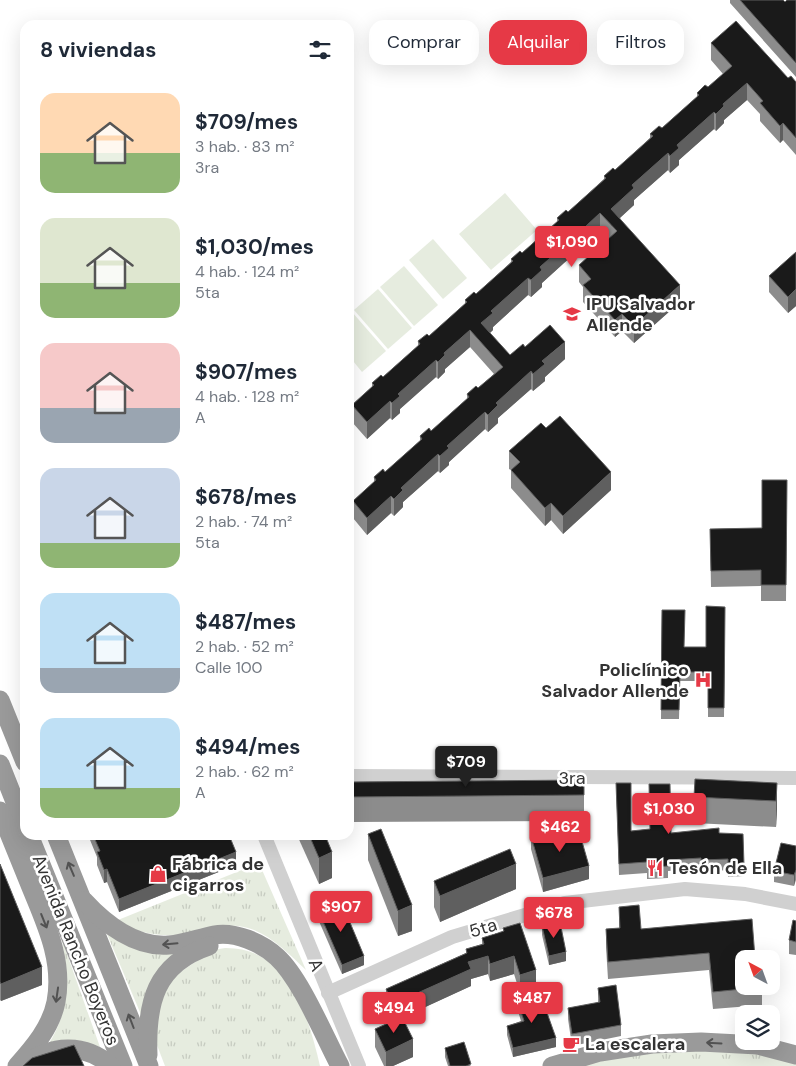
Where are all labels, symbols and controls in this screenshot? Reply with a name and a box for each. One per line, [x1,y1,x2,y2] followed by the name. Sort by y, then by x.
[369,20,479,65] chip: Comprar
[489,20,587,65] chip: Alquilar
[597,20,684,65] chip: Filtros
[40,36,156,64] text: 8 viviendas
[306,36,334,64] icon: filters
[195,108,298,136] text: $709/mes
[80,113,140,173] icon: home
[195,136,294,157] text: 3 hab. · 83 m²
[195,157,219,178] text: 3ra
[531,226,613,268] pin: $1,090
[546,231,598,252] text: $1,090
[195,233,314,261] text: $1,030/mes
[80,238,140,298] icon: home
[195,261,299,282] text: 4 hab. · 124 m²
[195,282,220,303] text: 5ta
[586,292,695,337] place label: IPU Salvador Allende
[562,304,582,324] school or university icon: IPU Salvador Allende
[195,358,297,386] text: $907/mes
[80,363,140,423] icon: home
[195,386,299,407] text: 4 hab. · 128 m²
[195,407,206,428] text: A
[195,483,297,511] text: $678/mes
[80,488,140,548] icon: home
[195,511,292,532] text: 2 hab. · 74 m²
[195,532,220,553] text: 5ta
[195,608,296,636] text: $487/mes
[80,613,140,673] icon: home
[195,636,294,657] text: 2 hab. · 52 m²
[195,657,263,678] text: Calle 100
[541,658,689,703] place label: Policlínico Salvador Allende
[693,670,713,690] hospital icon: Policlínico Salvador Allende
[195,733,300,761] text: $494/mes
[80,738,140,798] icon: home
[436,746,496,788] pin: $709
[446,751,486,772] text: $709
[195,761,294,782] text: 2 hab. · 62 m²
[558,766,586,790] street label: 3ra
[195,782,206,803] text: A
[628,792,710,835] pin: $1,030
[643,798,695,819] text: $1,030
[530,810,590,853] pin: $462
[540,816,580,837] text: $462
[27,851,125,1049] street label: Avenida Rancho Boyeros
[172,852,264,897] place label: Fábrica de cigarros
[669,856,782,880] place label: Tesón de Ella
[645,858,665,878] restaurant icon: Tesón de Ella
[66,862,75,877] one-way arrow
[148,864,168,884] shop icon: Fábrica de cigarros
[311,890,371,933] pin: $907
[321,896,361,917] text: $907
[524,896,584,939] pin: $678
[535,902,573,923] text: $678
[466,912,500,944] street label: 5ta
[40,913,50,928] one-way arrow
[162,940,178,949] one-way arrow
[735,950,780,995] north arrow
[735,950,780,1050] map controls
[303,955,329,975] street label: A
[502,982,562,1024] pin: $487
[52,987,62,1003] one-way arrow
[513,987,551,1008] text: $487
[364,992,424,1034] pin: $494
[374,997,414,1018] text: $494
[735,1005,780,1050] button: layers
[126,1013,135,1029] one-way arrow
[585,1032,685,1056] place label: La escalera
[561,1034,581,1054] cafe icon: La escalera
[706,1038,722,1047] one-way arrow

